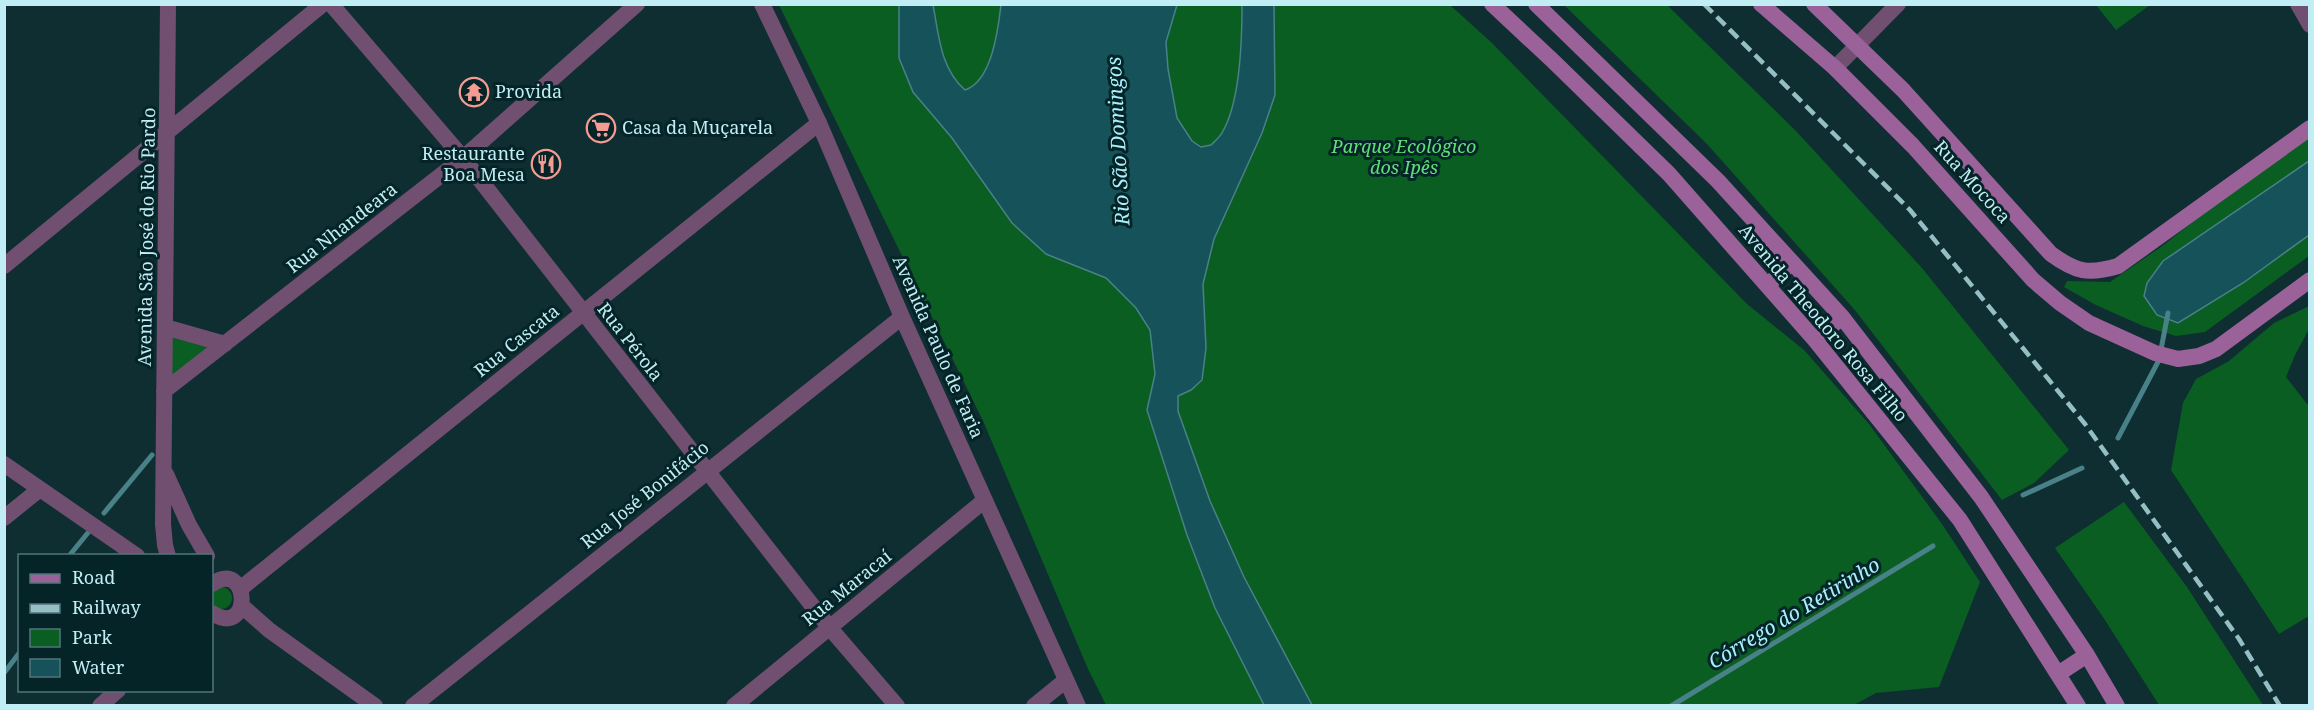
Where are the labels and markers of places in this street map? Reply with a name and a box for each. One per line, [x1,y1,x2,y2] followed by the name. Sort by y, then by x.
[458,76,490,108] temple icon: Provida
[495,79,562,103] place label: Provida
[585,112,617,144] supermarket icon: Casa da Muçarela
[622,115,773,139] place label: Casa da Muçarela
[422,141,525,186] place label: Restaurante Boa Mesa
[530,148,562,180] restaurant icon: Restaurante Boa Mesa

